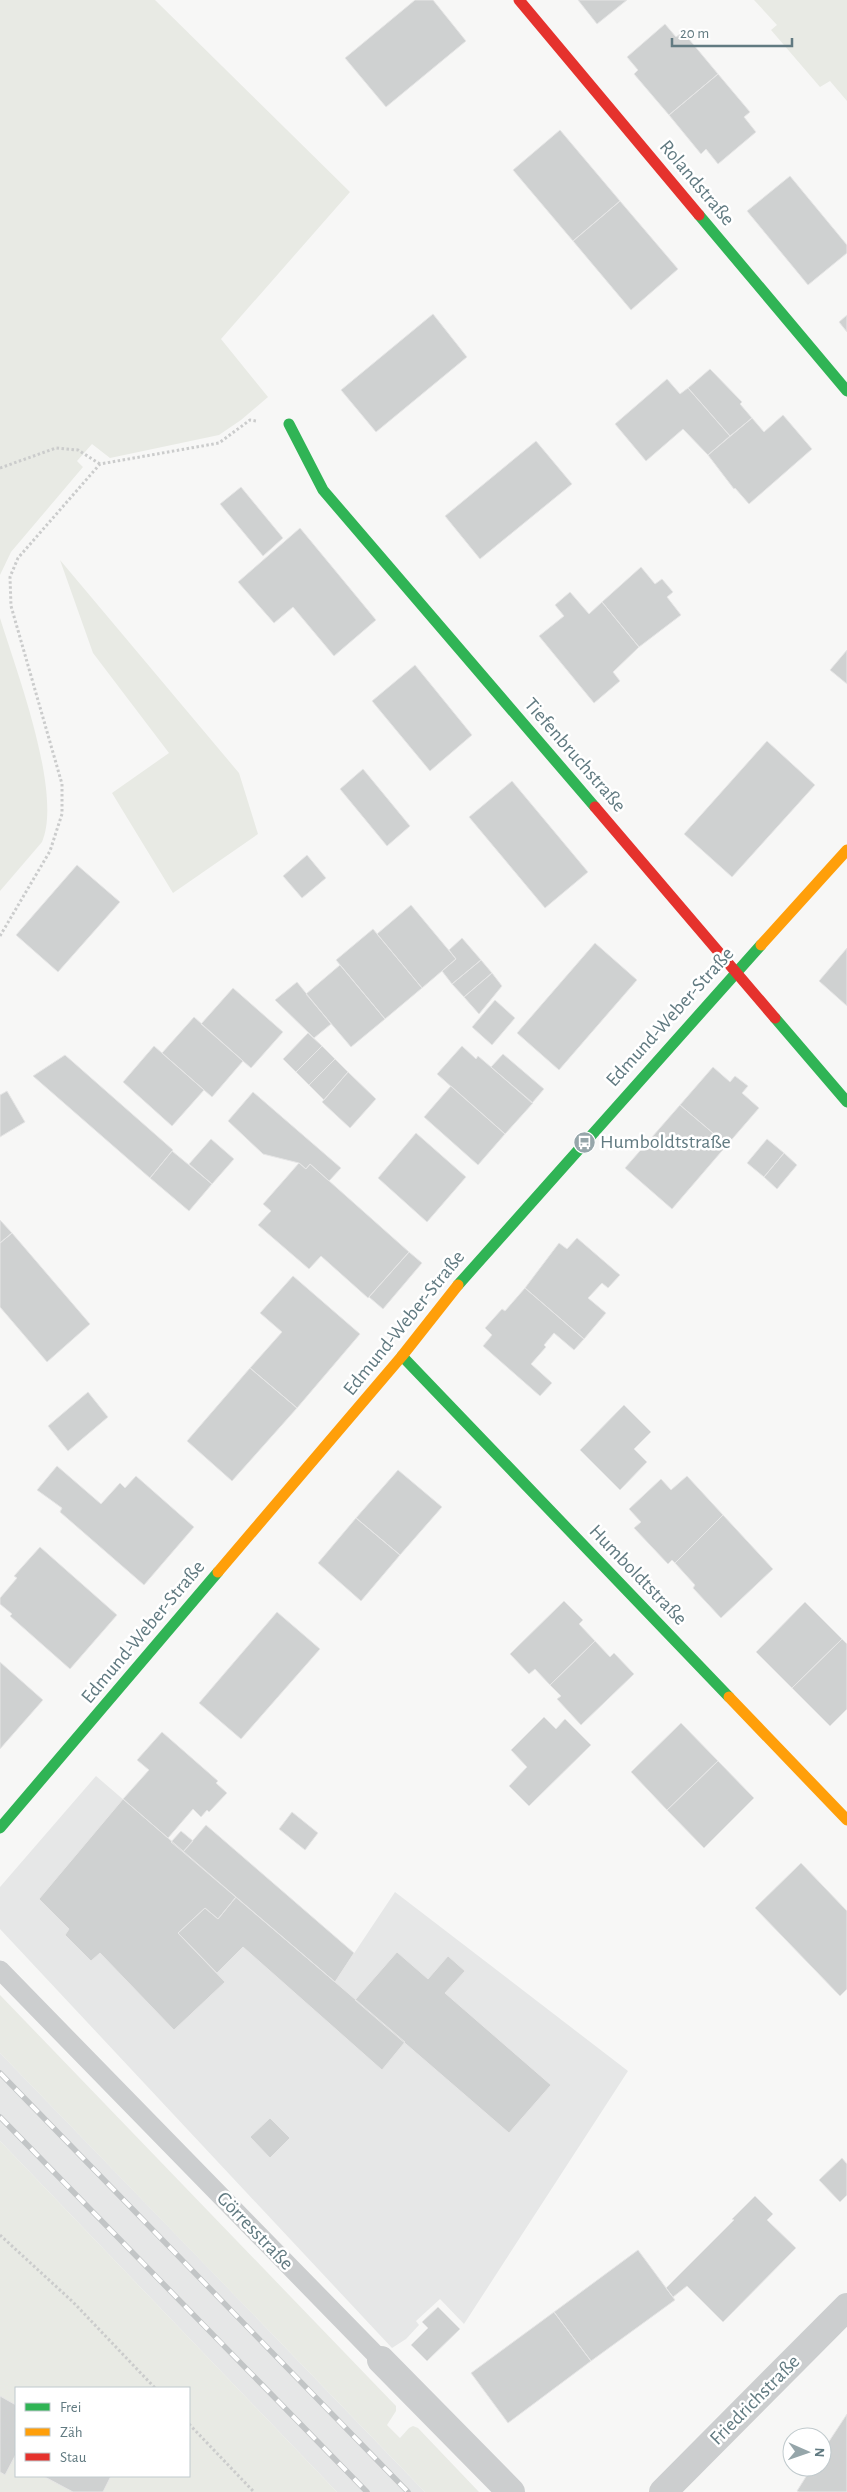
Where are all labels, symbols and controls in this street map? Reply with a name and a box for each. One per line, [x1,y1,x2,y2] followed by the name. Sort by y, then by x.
[672,15,792,47] scale bar
[680,26,709,41] text: 20 m
[656,137,738,229] street label: Rolandstraße
[520,694,630,816] street label: Tiefenbruchstraße
[602,943,738,1091] street label: Edmund-Weber-Straße
[572,1130,596,1154] bus stop icon: Humboldtstraße
[600,1132,731,1152] place label: Humboldtstraße
[340,1247,468,1399] street label: Edmund-Weber-Straße
[585,1521,691,1629] street label: Humboldtstraße
[78,1557,208,1707] street label: Edmund-Weber-Straße
[213,2188,297,2274] street label: Görresstraße
[706,2351,804,2449] street label: Friedrichstraße
[15,2387,190,2477] legend
[60,2400,81,2415] text: Frei
[60,2425,83,2440] text: Zäh
[782,2427,832,2477] north arrow
[812,2447,826,2458] text: N
[60,2450,87,2465] text: Stau

